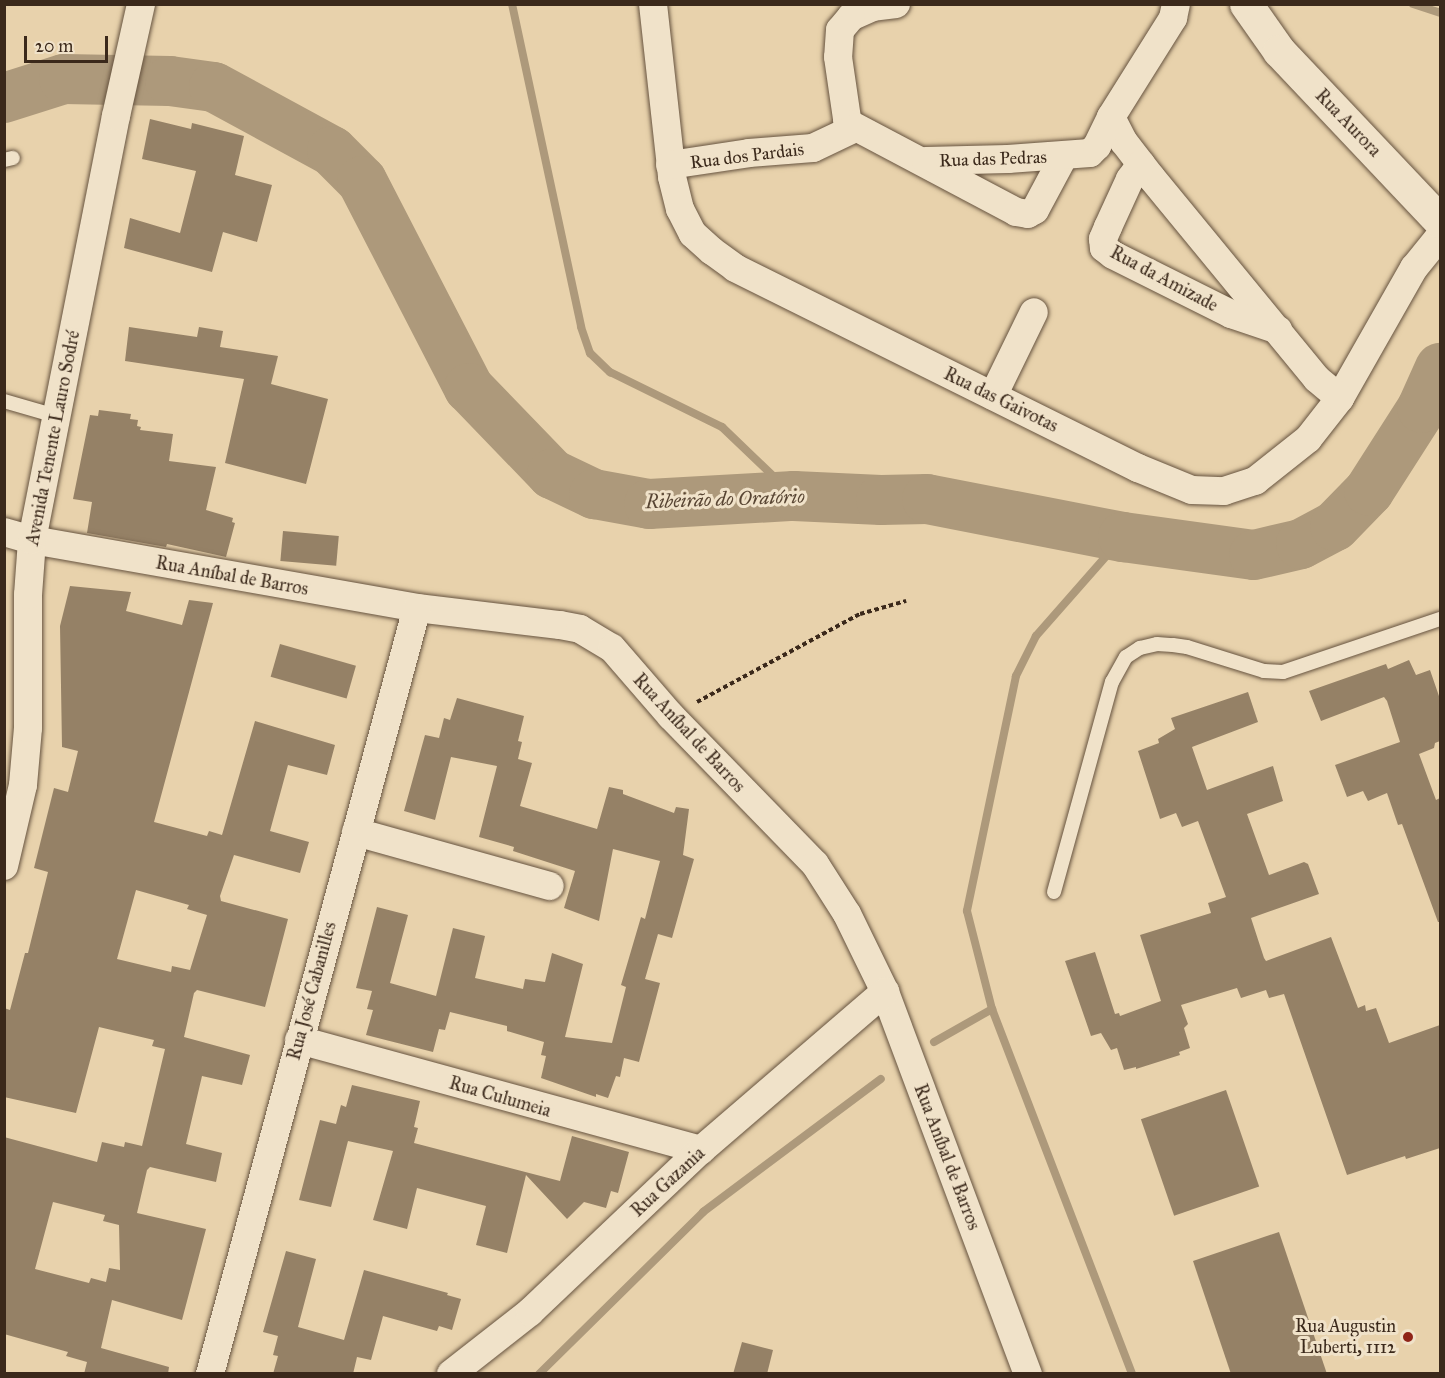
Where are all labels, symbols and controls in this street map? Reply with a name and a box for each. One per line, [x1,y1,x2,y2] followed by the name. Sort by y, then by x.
[27,24,111,62] scale bar
[35,35,73,57] text: 20 m
[1311,85,1385,161] street label: Rua Aurora
[689,138,805,174] street label: Rua dos Pardais
[939,146,1047,172] street label: Rua das Pedras
[1107,242,1221,316] street label: Rua da Amizade
[22,329,84,547] street label: Avenida Tenente Lauro Sodré
[940,363,1062,437] street label: Rua das Gaivotas
[645,484,805,514] water label: Ribeirão do Oratório
[154,552,310,600] street label: Rua Aníbal de Barros
[628,669,750,797] street label: Rua Aníbal de Barros
[283,919,341,1063] street label: Rua José Cabanilles
[447,1072,553,1122] street label: Rua Culumeia
[909,1081,985,1233] street label: Rua Aníbal de Barros
[627,1143,709,1221] street label: Rua Gazania
[1295,1316,1396,1358] place label: Rua Augustin Luberti, 1112
[1401,1330,1415,1344] marker: Rua Augustin Luberti, 1112

